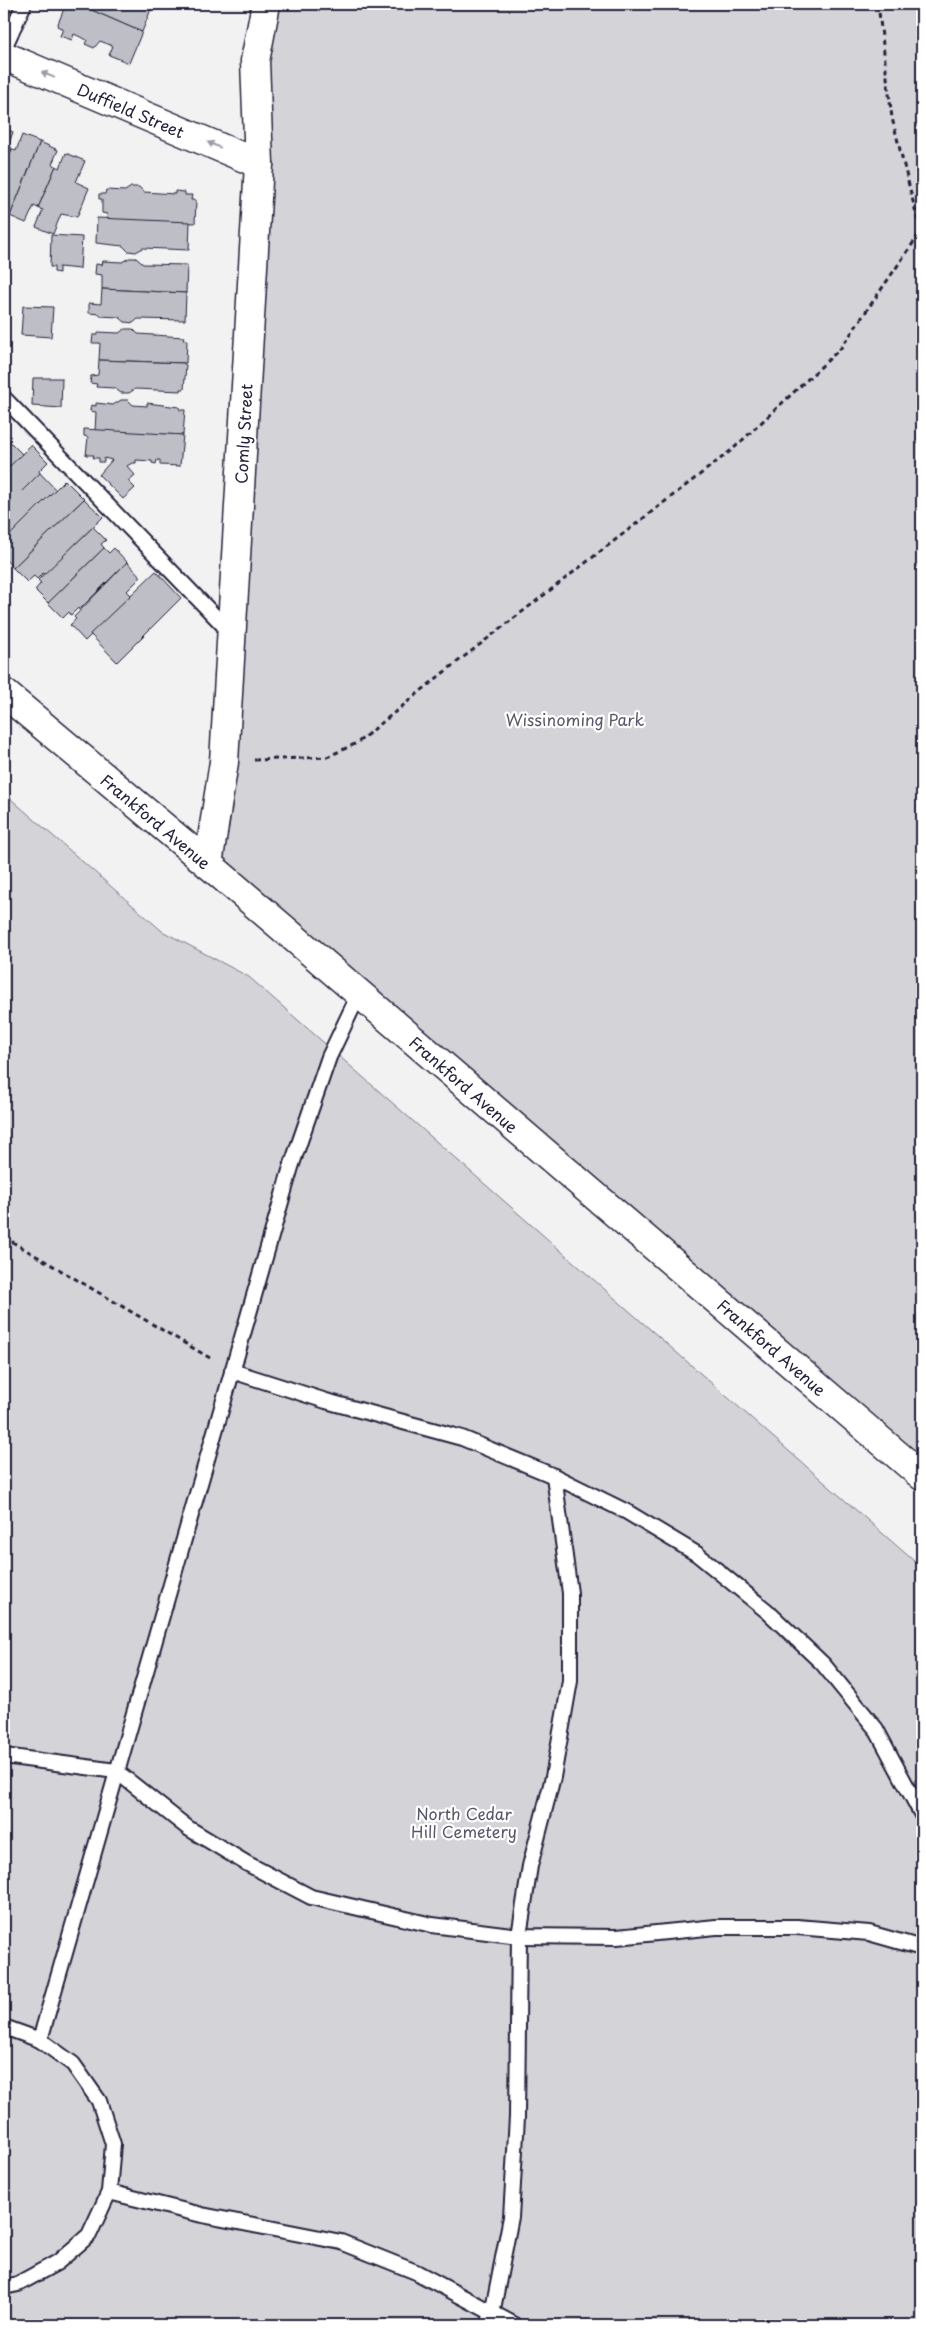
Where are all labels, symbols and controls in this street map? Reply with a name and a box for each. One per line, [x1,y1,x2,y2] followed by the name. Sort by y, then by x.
[41,70,55,78] one-way arrow
[74,77,189,144] street label: Duffield Street
[207,141,221,149] one-way arrow
[228,383,258,485] street label: Comly Street
[506,707,644,731] park label: Wissinoming Park
[96,768,216,874] street label: Frankford Avenue
[404,1030,524,1138] street label: Frankford Avenue
[712,1293,832,1401] street label: Frankford Avenue
[411,1801,517,1843] park label: North Cedar Hill Cemetery

